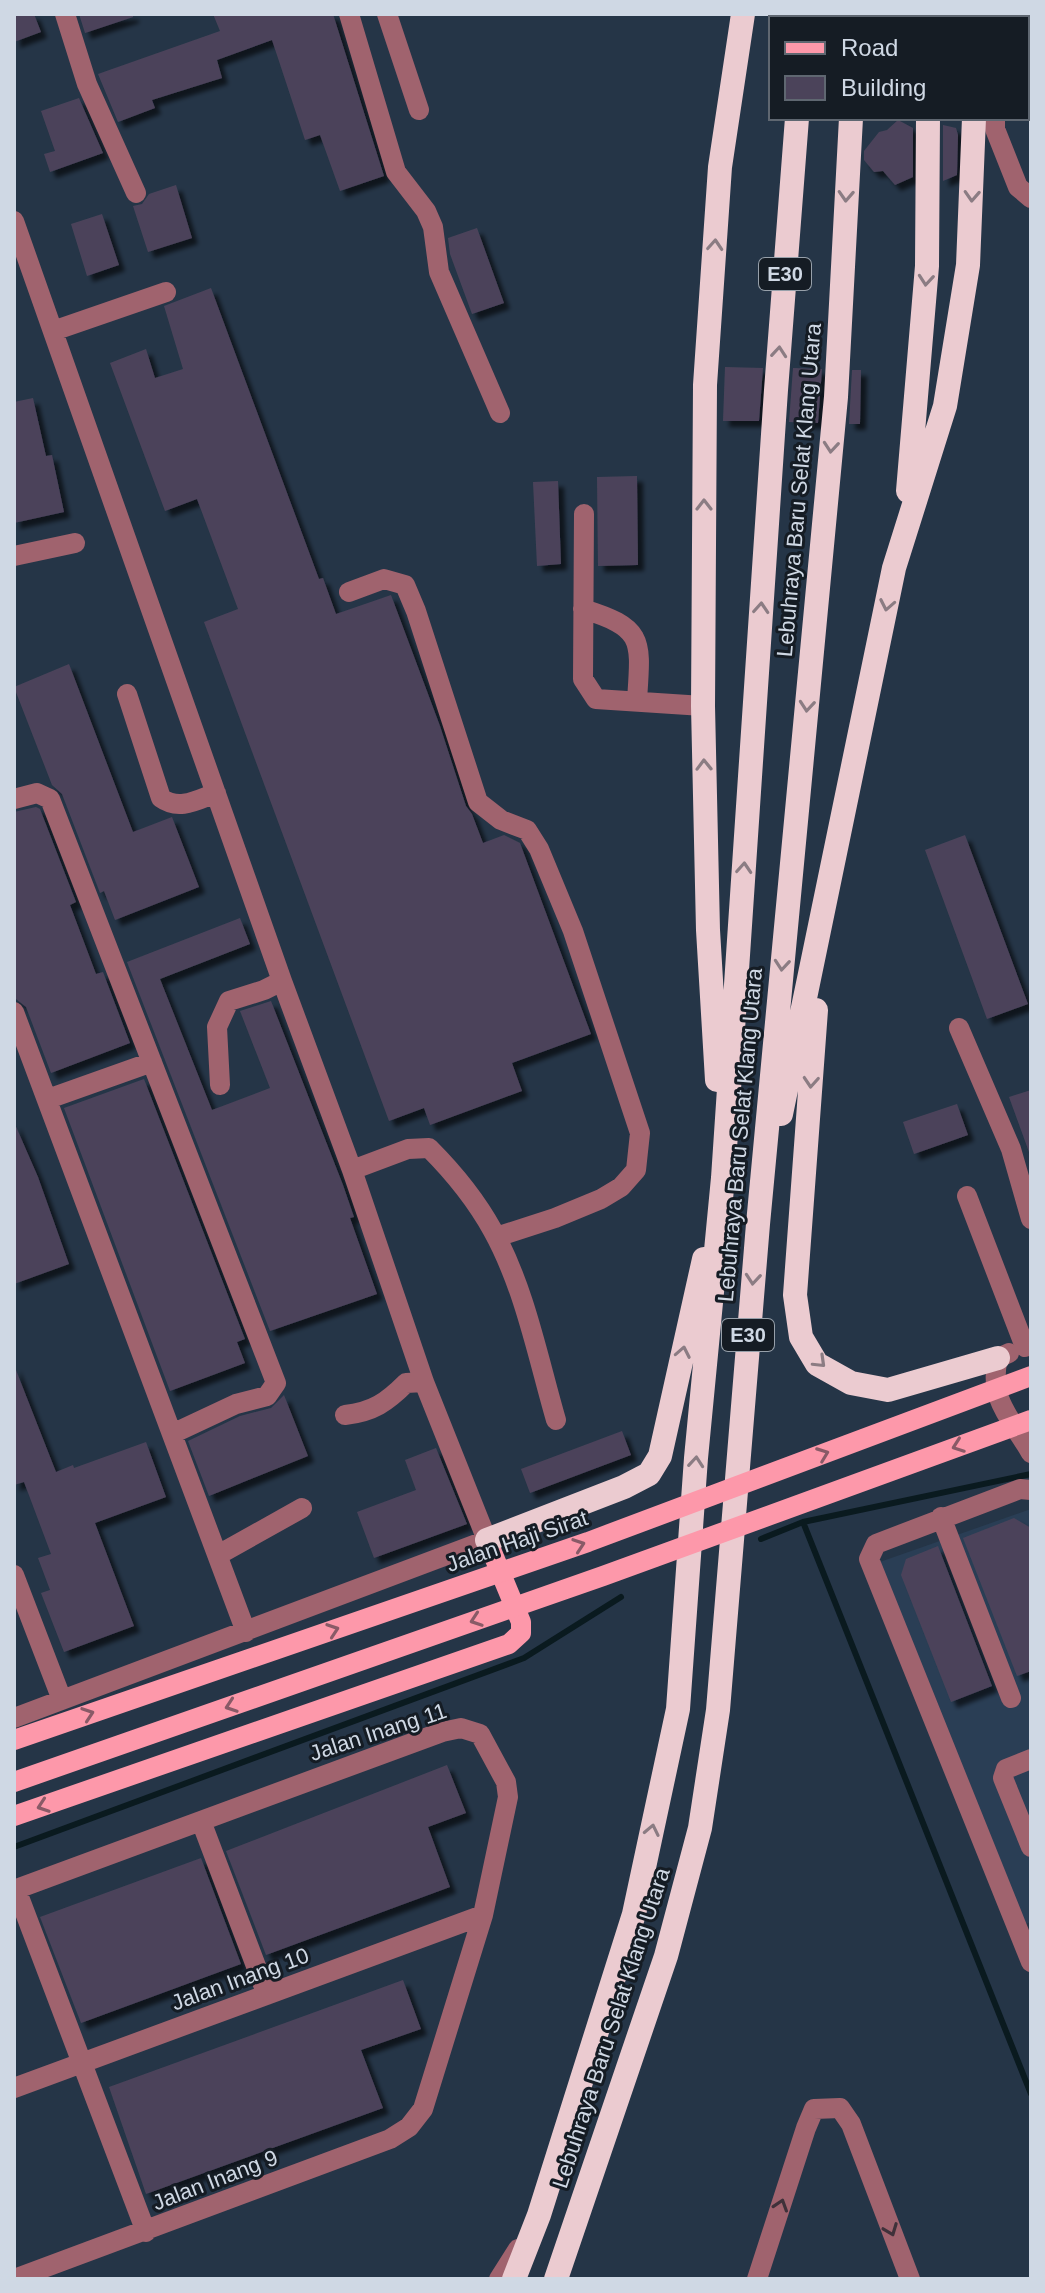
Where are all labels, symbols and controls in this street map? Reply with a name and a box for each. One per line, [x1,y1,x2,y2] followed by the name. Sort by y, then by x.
[769,16,1029,120] legend
[841,34,898,61] text: Road
[841,74,926,101] text: Building
[838,190,855,203] one-way arrow
[964,190,981,203] one-way arrow
[706,238,723,251] one-way arrow
[759,258,811,290] road number: E30
[918,274,935,287] one-way arrow
[772,321,826,658] street label: Lebuhraya Baru Selat Klang Utara
[770,345,787,358] one-way arrow
[823,441,840,454] one-way arrow
[696,498,713,511] one-way arrow
[879,597,896,611] one-way arrow
[753,601,770,614] one-way arrow
[798,700,815,713] one-way arrow
[695,758,713,771] one-way arrow
[735,861,752,874] one-way arrow
[774,959,791,972] one-way arrow
[713,966,767,1303] street label: Lebuhraya Baru Selat Klang Utara
[803,1076,820,1089] one-way arrow
[745,1273,762,1286] one-way arrow
[722,1319,774,1351] road number: E30
[674,1346,691,1359] one-way arrow
[810,1352,825,1367] one-way arrow
[952,1437,966,1453] one-way arrow
[815,1447,829,1464] one-way arrow
[687,1455,704,1468] one-way arrow
[443,1505,591,1577] street label: Jalan Haji Sirat
[571,1538,585,1554] one-way arrow
[470,1611,484,1627] one-way arrow
[326,1623,340,1639] one-way arrow
[225,1697,239,1713] one-way arrow
[306,1698,450,1766] street label: Jalan Inang 11
[80,1708,94,1724] one-way arrow
[37,1796,51,1812] one-way arrow
[643,1824,660,1837] one-way arrow
[547,1864,675,2191] street label: Lebuhraya Baru Selat Klang Utara
[168,1943,312,2015] street label: Jalan Inang 10
[149,2145,281,2215] street label: Jalan Inang 9
[772,2198,788,2212] one-way arrow
[881,2222,898,2236] one-way arrow

